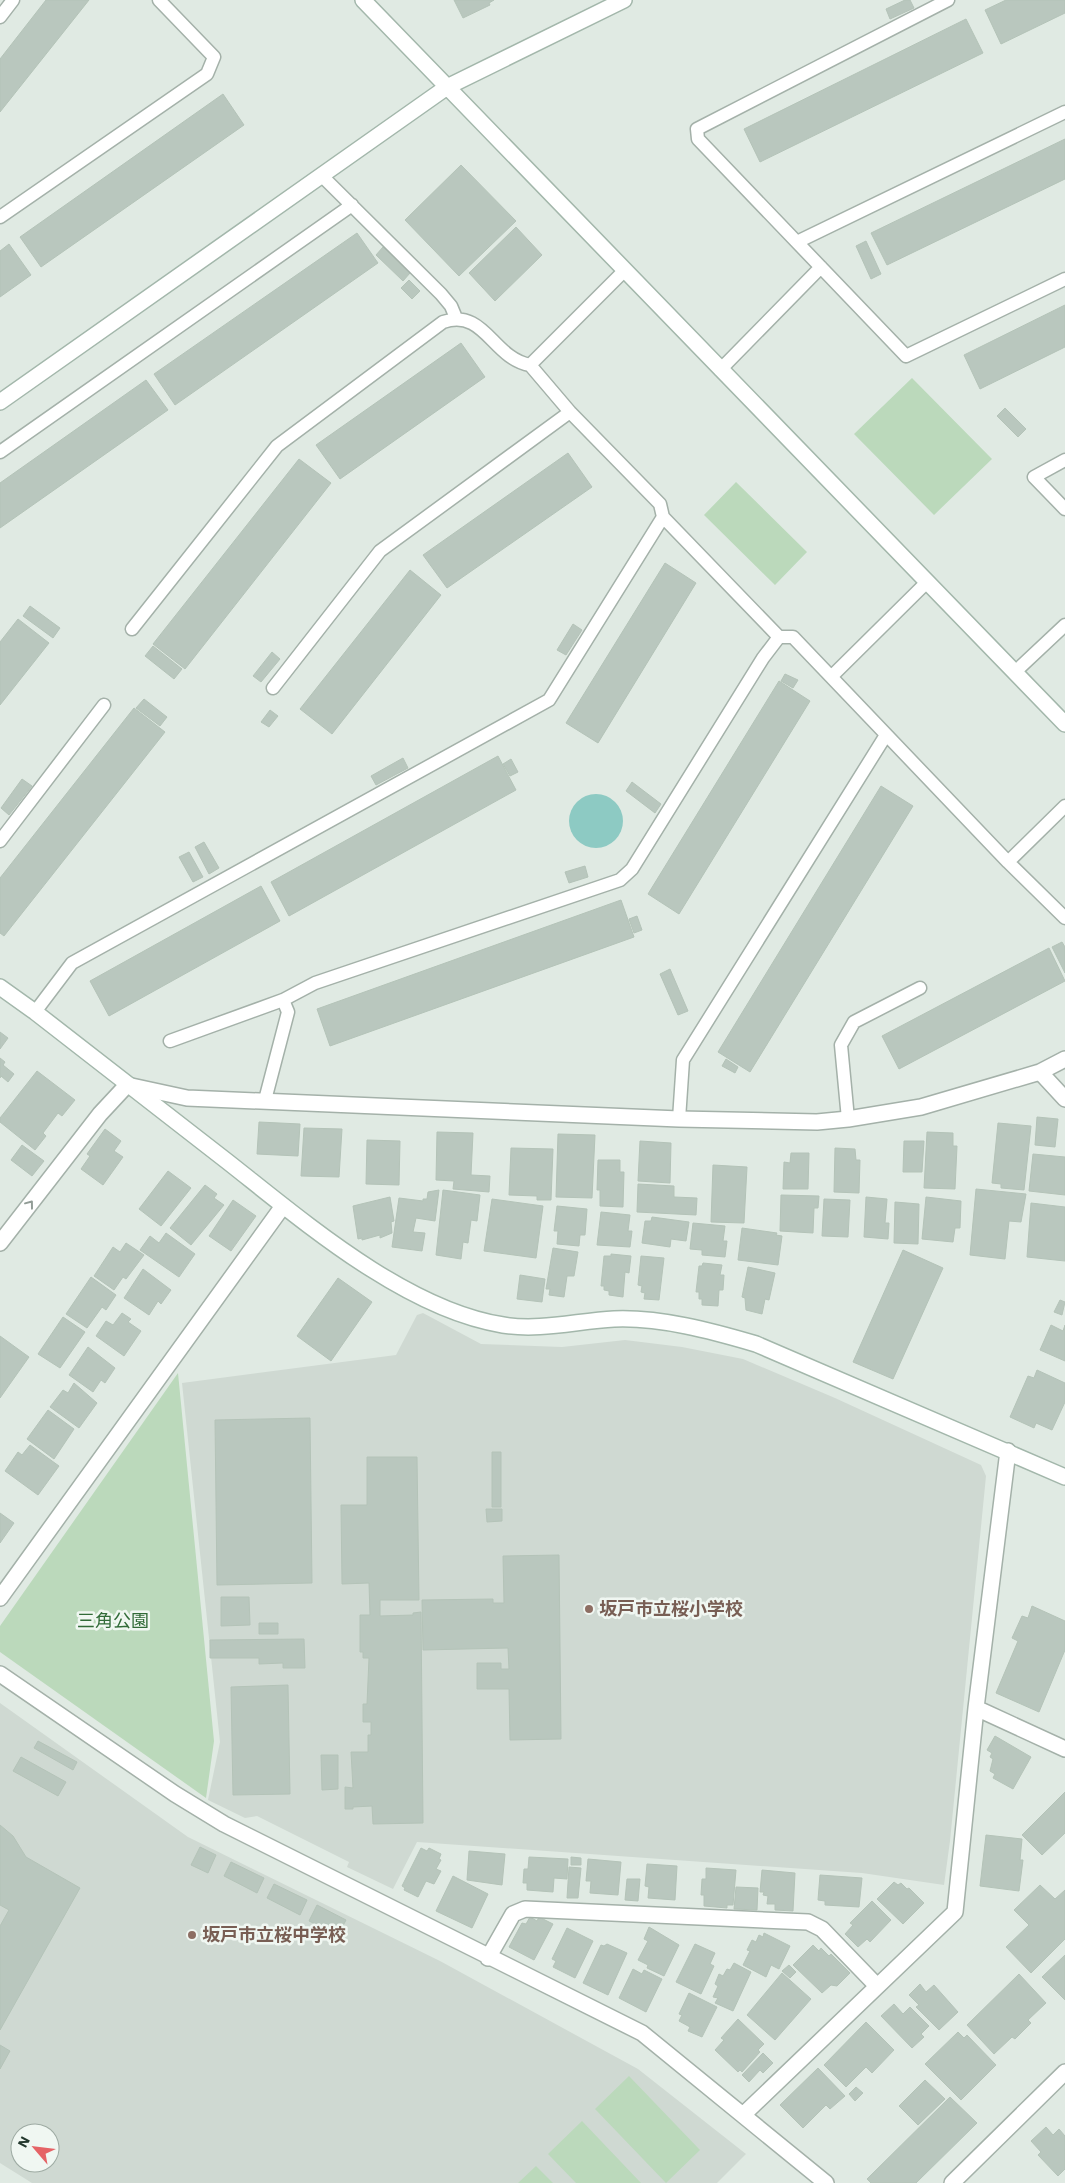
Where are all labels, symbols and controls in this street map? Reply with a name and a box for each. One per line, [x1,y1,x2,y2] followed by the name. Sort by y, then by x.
[24,1201,33,1210] one-way arrow
[599,1598,743,1619] place label: 坂戸市立桜小学校
[583,1603,595,1615] marker: 坂戸市立桜小学校
[77,1610,149,1631] park label: 三角公園
[202,1924,346,1945] place label: 坂戸市立桜中学校
[186,1929,198,1941] marker: 坂戸市立桜中学校
[10,2123,60,2173] north arrow
[14,2134,33,2150] text: N

